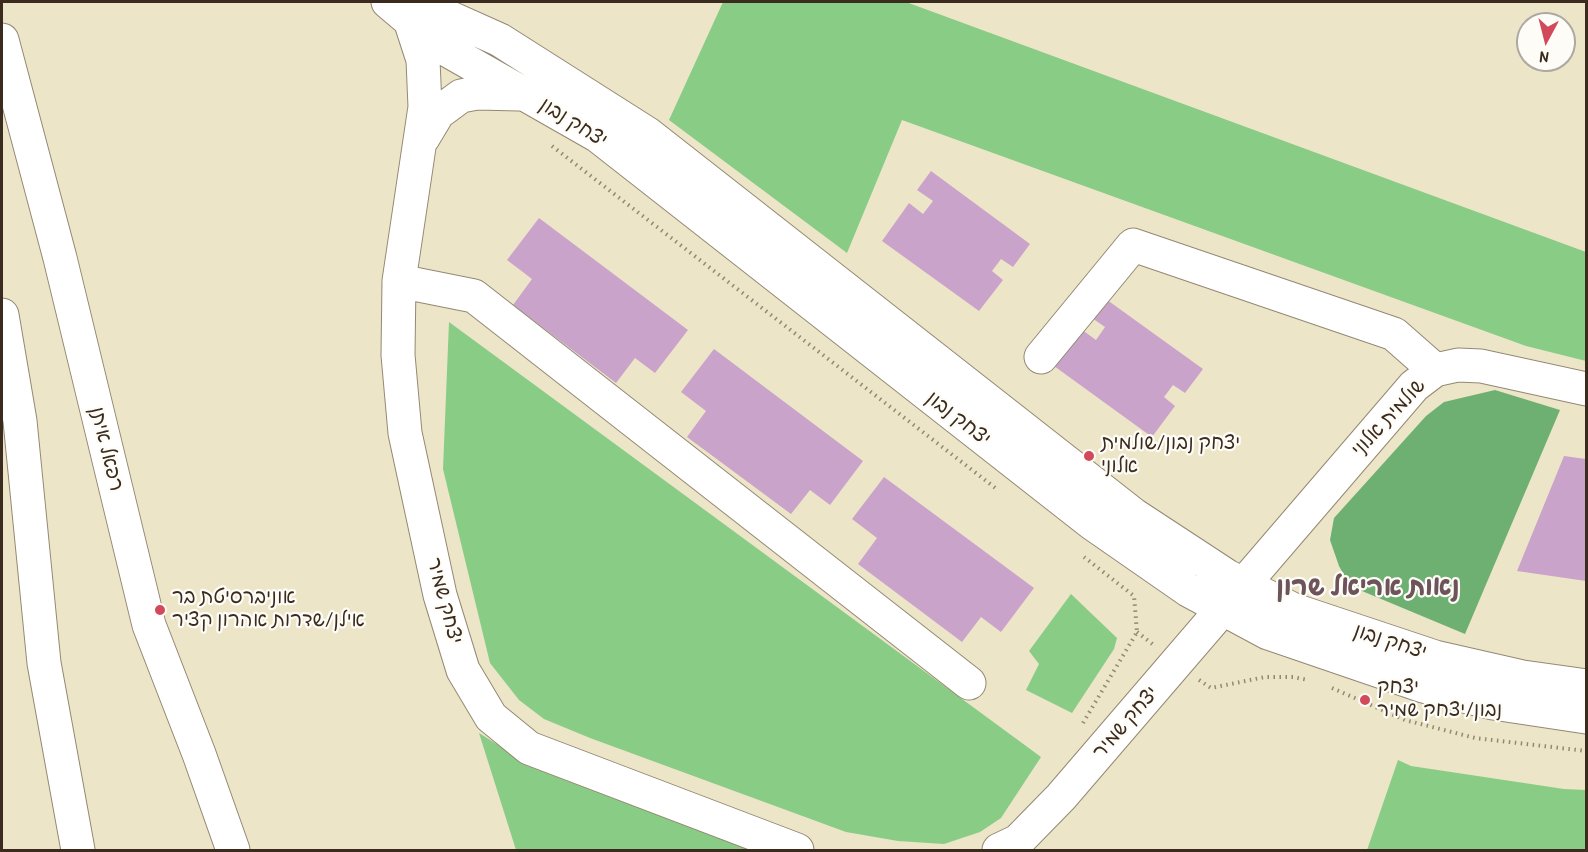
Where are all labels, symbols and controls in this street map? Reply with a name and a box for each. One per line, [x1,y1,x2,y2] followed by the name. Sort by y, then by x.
[1516,12,1576,72] north arrow
[1538,46,1550,69] text: N
[535,93,611,153] street label: יצחק נבון
[1347,374,1431,462] street label: שולמית אלוני
[921,386,995,452] street label: יצחק נבון
[84,404,128,494] street label: רפאל איתן
[1101,432,1240,479] place label: יצחק נבון/שולמית אלוני
[1082,449,1096,463] marker: יצחק נבון/שולמית אלוני
[421,555,467,647] street label: יצחק שמיר
[1276,572,1460,604] district label: נאות אריאל שרון
[172,586,365,633] place label: אוניברסיטת בר אילן/שדרות אהרון קציר
[153,603,167,617] marker: אוניברסיטת בר אילן/שדרות אהרון קציר
[1351,619,1429,665] street label: יצחק נבון
[1377,676,1502,723] place label: יצחק נבון/יצחק שמיר
[1088,682,1164,764] street label: יצחק שמיר
[1358,693,1372,707] marker: יצחק נבון/יצחק שמיר

